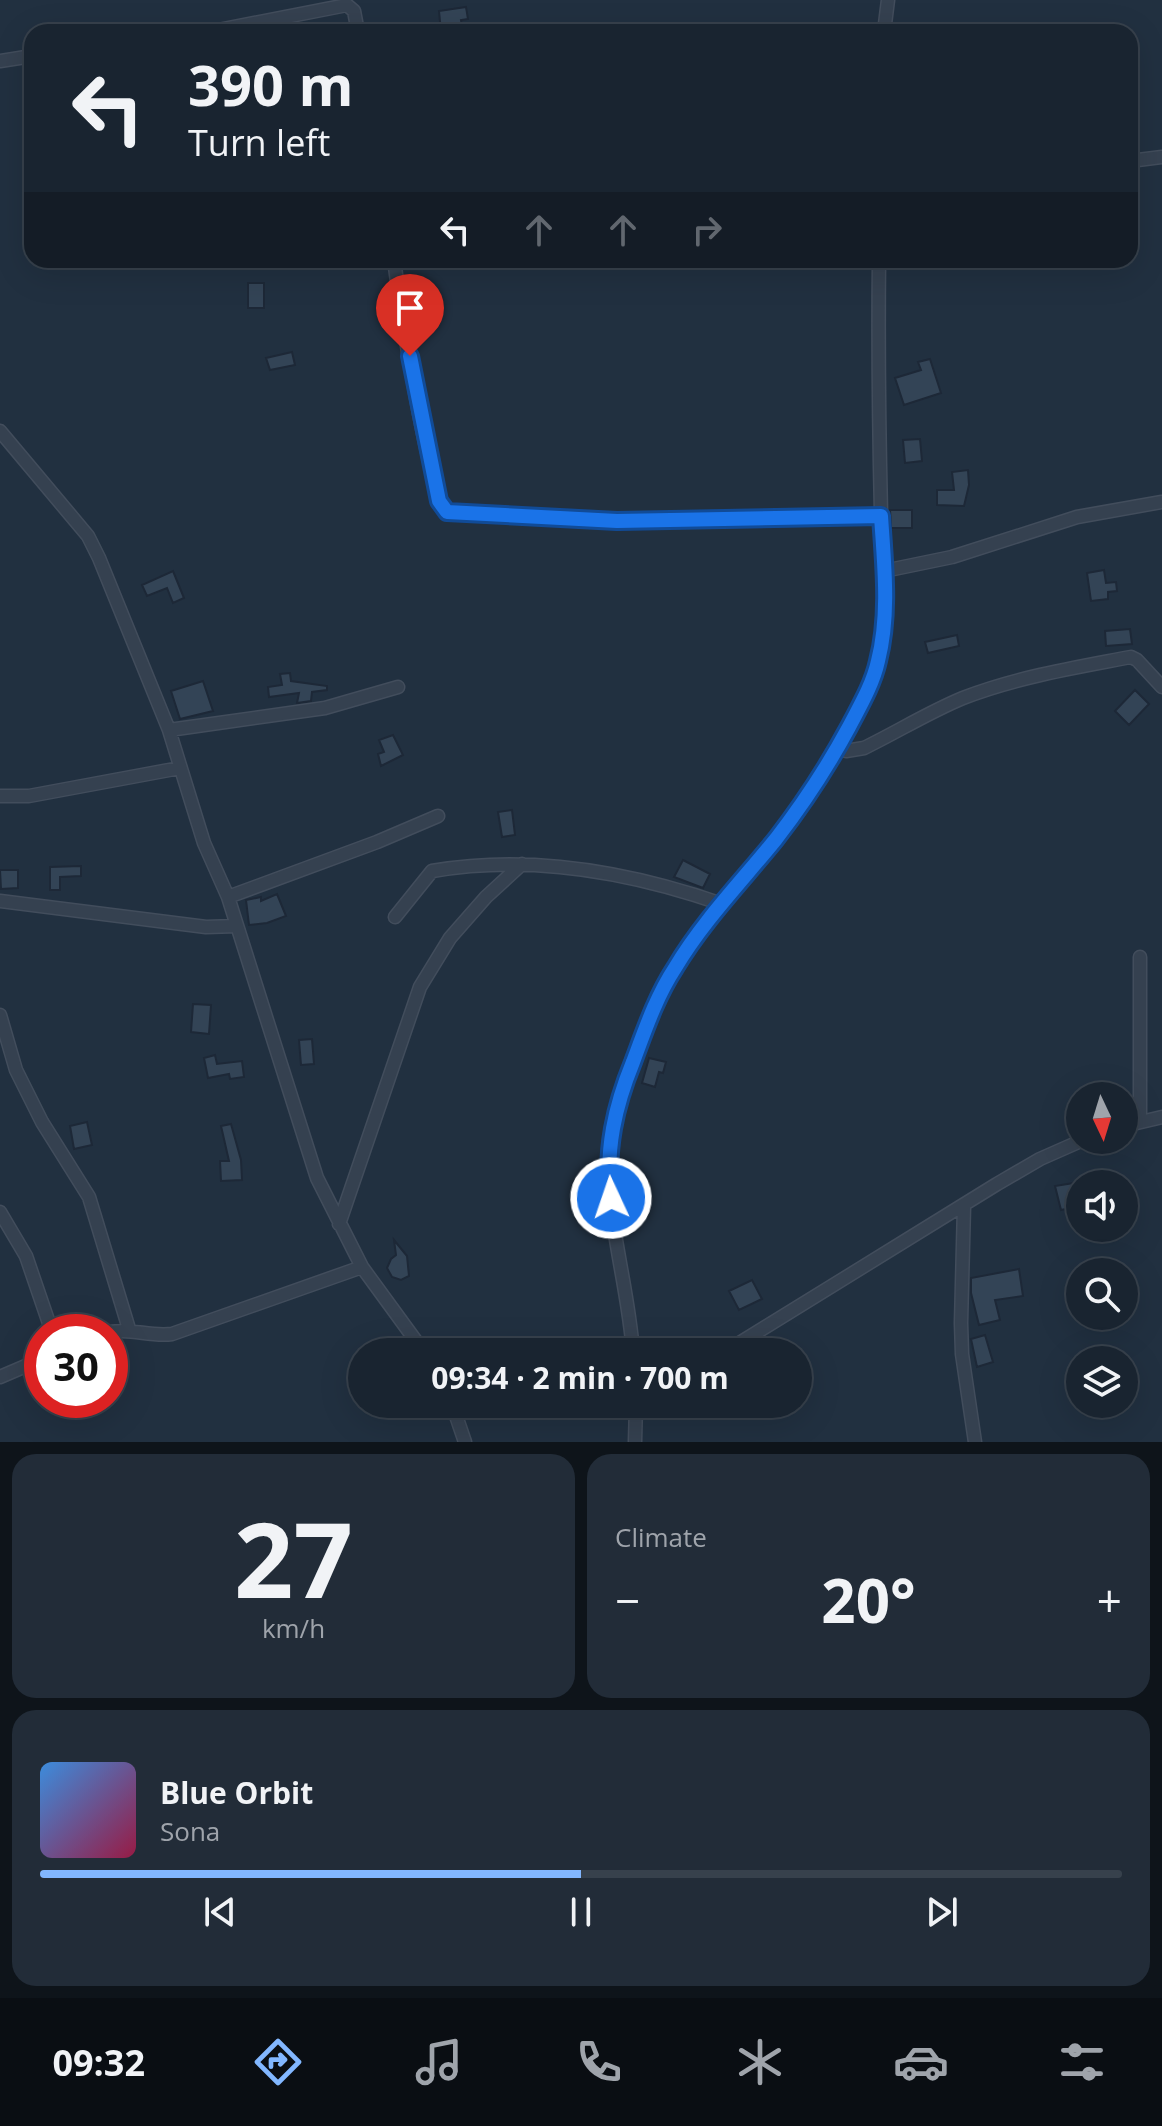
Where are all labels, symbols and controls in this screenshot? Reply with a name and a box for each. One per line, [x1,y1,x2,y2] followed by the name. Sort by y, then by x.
[188,46,354,122] text: 390 m
[56,56,160,160] icon: left
[188,118,330,167] text: Turn left
[433,208,477,252] icon: left
[517,208,561,252] icon: ahead
[601,208,645,252] icon: ahead
[685,208,729,252] icon: right
[376,274,444,356] pin
[388,286,432,330] icon: arrive
[1066,1082,1138,1154] north arrow
[1066,1082,1138,1418] map controls
[569,1156,653,1240] position arrow
[1066,1170,1138,1242] button: sound
[1066,1258,1138,1330] button: search
[24,1314,128,1418] speed limit sign: 30
[1066,1346,1138,1418] button: layers
[431,1357,729,1398] text: 09:34 · 2 min · 700 m
[234,1487,353,1628] text: 27
[615,1519,707,1555] text: Climate
[821,1559,916,1641] text: 20°
[615,1570,640,1630] text: −
[1097,1570,1122,1630] text: +
[262,1610,325,1646] text: km/h
[160,1772,313,1813] text: Blue Orbit
[160,1813,220,1849] text: Sona
[198,1890,242,1934] icon: previous
[559,1890,603,1934] icon: pause
[920,1890,964,1934] icon: next
[250,2034,306,2090] icon: directions
[411,2034,467,2090] icon: music
[571,2034,627,2090] icon: phone
[732,2034,788,2090] icon: climate
[893,2034,949,2090] icon: car
[1054,2034,1110,2090] icon: filters
[52,2038,145,2087] text: 09:32

